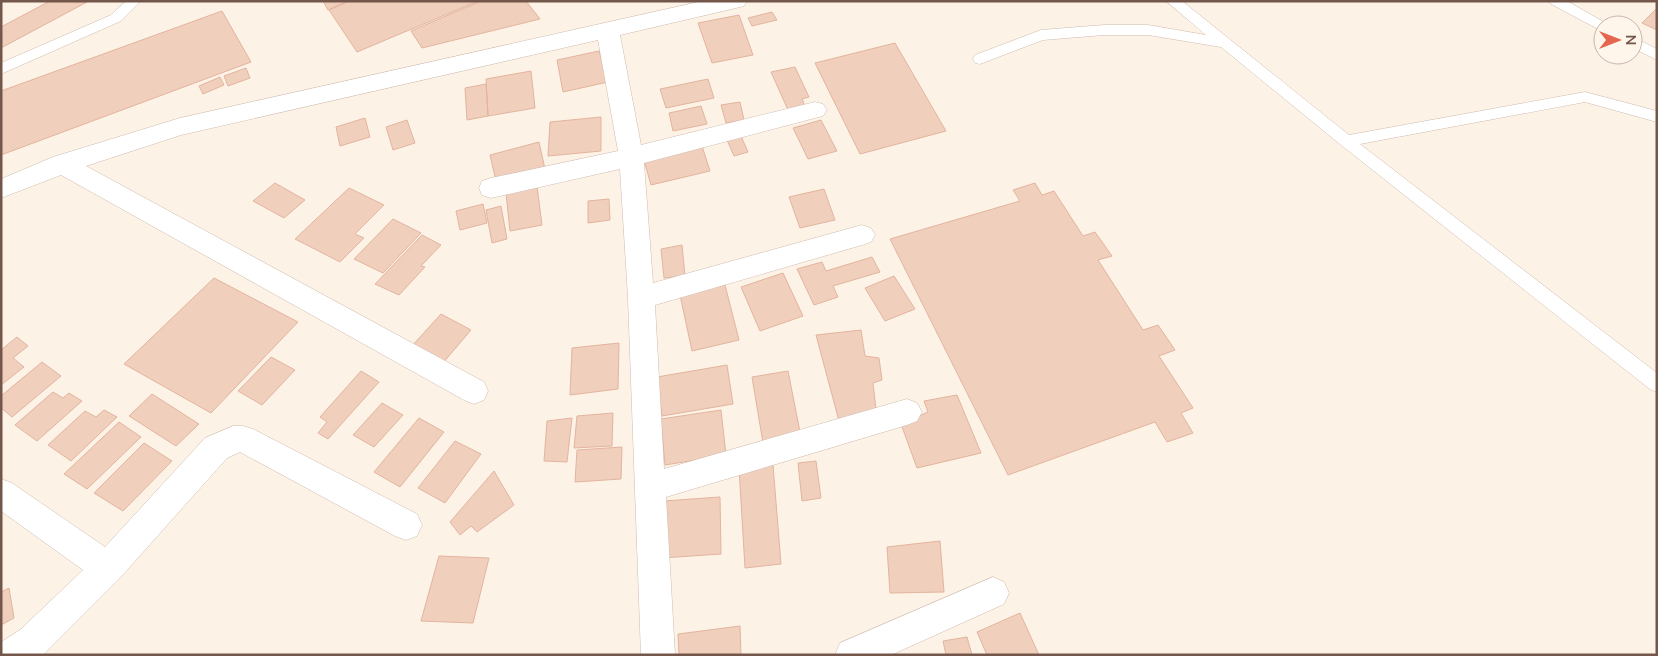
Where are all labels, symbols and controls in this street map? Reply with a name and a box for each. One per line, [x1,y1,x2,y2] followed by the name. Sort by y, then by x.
[1593,15,1643,65] north arrow
[1621,35,1640,45] text: N

